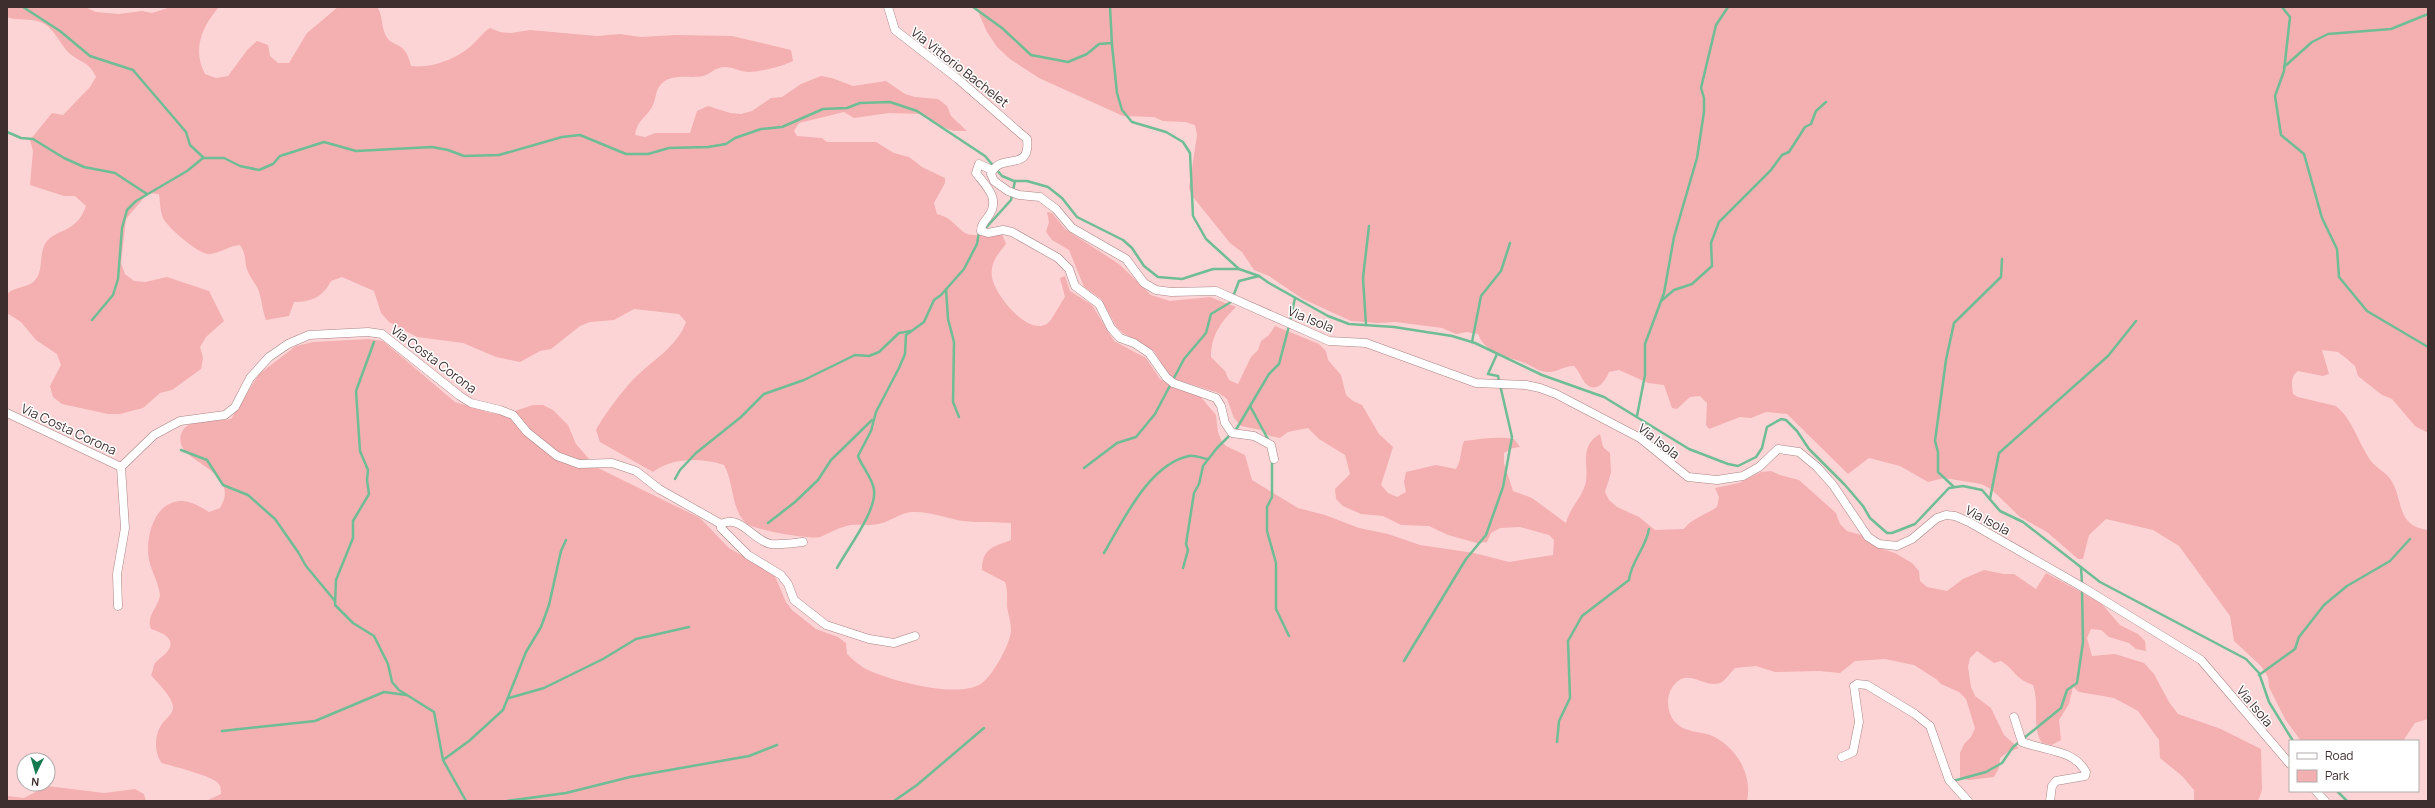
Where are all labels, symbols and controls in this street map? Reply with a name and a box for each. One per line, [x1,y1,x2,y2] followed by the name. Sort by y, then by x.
[907,23,1013,111] street label: Via Vittorio Bachelet
[1285,302,1337,336] street label: Via Isola
[387,321,481,397] street label: Via Costa Corona
[18,399,120,459] street label: Via Costa Corona
[1634,419,1684,463] street label: Via Isola
[1962,501,2014,539] street label: Via Isola
[2233,682,2277,730] street label: Via Isola
[2289,740,2419,792] legend
[2325,747,2353,764] text: Road
[16,752,56,792] north arrow
[2325,767,2350,784] text: Park
[30,775,40,790] text: N

